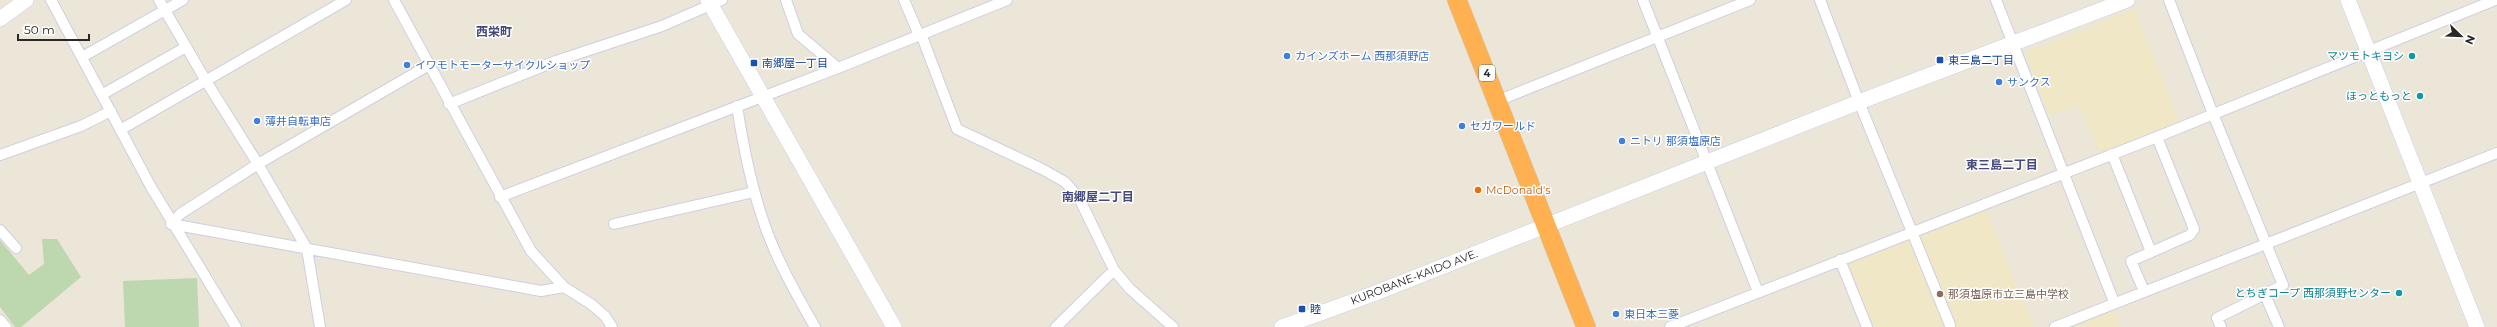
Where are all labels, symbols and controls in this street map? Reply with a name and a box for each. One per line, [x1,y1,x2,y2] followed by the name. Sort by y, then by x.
[18,16,89,42] scale bar
[2441,16,2481,56] north arrow
[24,22,55,37] text: 50 m
[476,24,512,39] district label: 西栄町
[2462,33,2478,47] text: N
[1295,49,1429,63] place label: カインズホーム 西那須野店
[2327,49,2404,63] place label: マツモトキヨシ
[1282,51,1292,61] marker: カインズホーム 西那須野店
[2407,51,2417,61] marker: マツモトキヨシ
[1948,53,2014,67] place label: 東三島二丁目
[1935,55,1945,65] marker: 東三島二丁目
[762,56,828,70] place label: 南郷屋一丁目
[415,58,590,72] place label: イワモトモーターサイクルショップ
[749,58,759,68] marker: 南郷屋一丁目
[402,60,412,70] marker: イワモトモーターサイクルショップ
[1479,65,1495,81] road number: 4
[2007,75,2051,89] place label: サンクス
[1994,77,2004,87] marker: サンクス
[2346,89,2412,103] place label: ほっともっと
[2415,91,2425,101] marker: ほっともっと
[265,114,331,128] place label: 薄井自転車店
[252,116,262,126] marker: 薄井自転車店
[1470,119,1536,133] place label: セガワールド
[1457,121,1467,131] marker: セガワールド
[1630,134,1721,148] place label: ニトリ 那須塩原店
[1617,136,1627,146] marker: ニトリ 那須塩原店
[1966,157,2038,172] district label: 東三島二丁目
[1486,183,1551,197] place label: McDonald's
[1473,185,1483,195] marker: McDonald's
[1062,189,1134,204] district label: 南郷屋二丁目
[1349,246,1479,308] street label: KUROBANE-KAIDO AVE.
[2235,286,2391,300] place label: とちぎコープ 西那須野センター
[1948,287,2069,301] place label: 那須塩原市立三島中学校
[2394,288,2404,298] marker: とちぎコープ 西那須野センター
[1935,289,1945,299] marker: 那須塩原市立三島中学校
[1310,302,1321,316] place label: 睦
[1297,304,1307,314] marker: 睦
[1624,307,1679,321] place label: 東日本三菱
[1611,309,1621,319] marker: 東日本三菱

